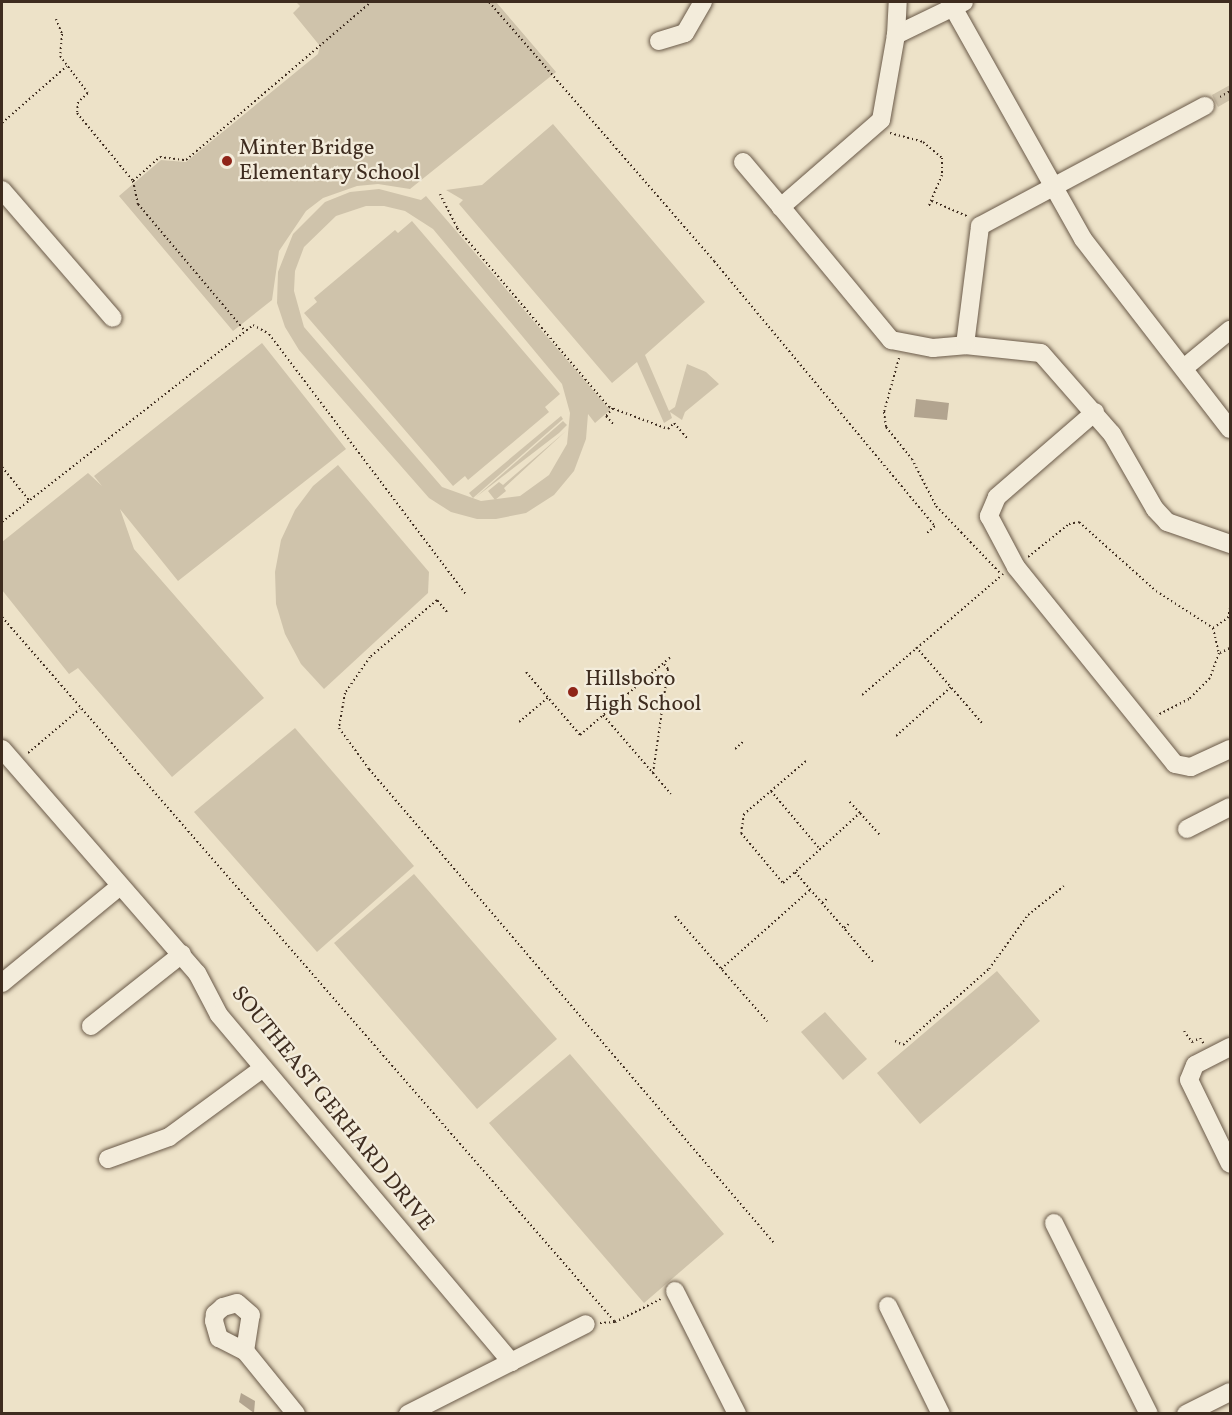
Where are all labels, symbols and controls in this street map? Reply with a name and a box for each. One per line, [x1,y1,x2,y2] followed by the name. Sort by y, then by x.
[239,135,421,186] place label: Minter Bridge Elementary School
[220,154,234,168] marker: Minter Bridge Elementary School
[585,666,701,718] place label: Hillsboro High School
[566,685,580,699] marker: Hillsboro High School
[225,981,439,1237] street label: SOUTHEAST GERHARD DRIVE

